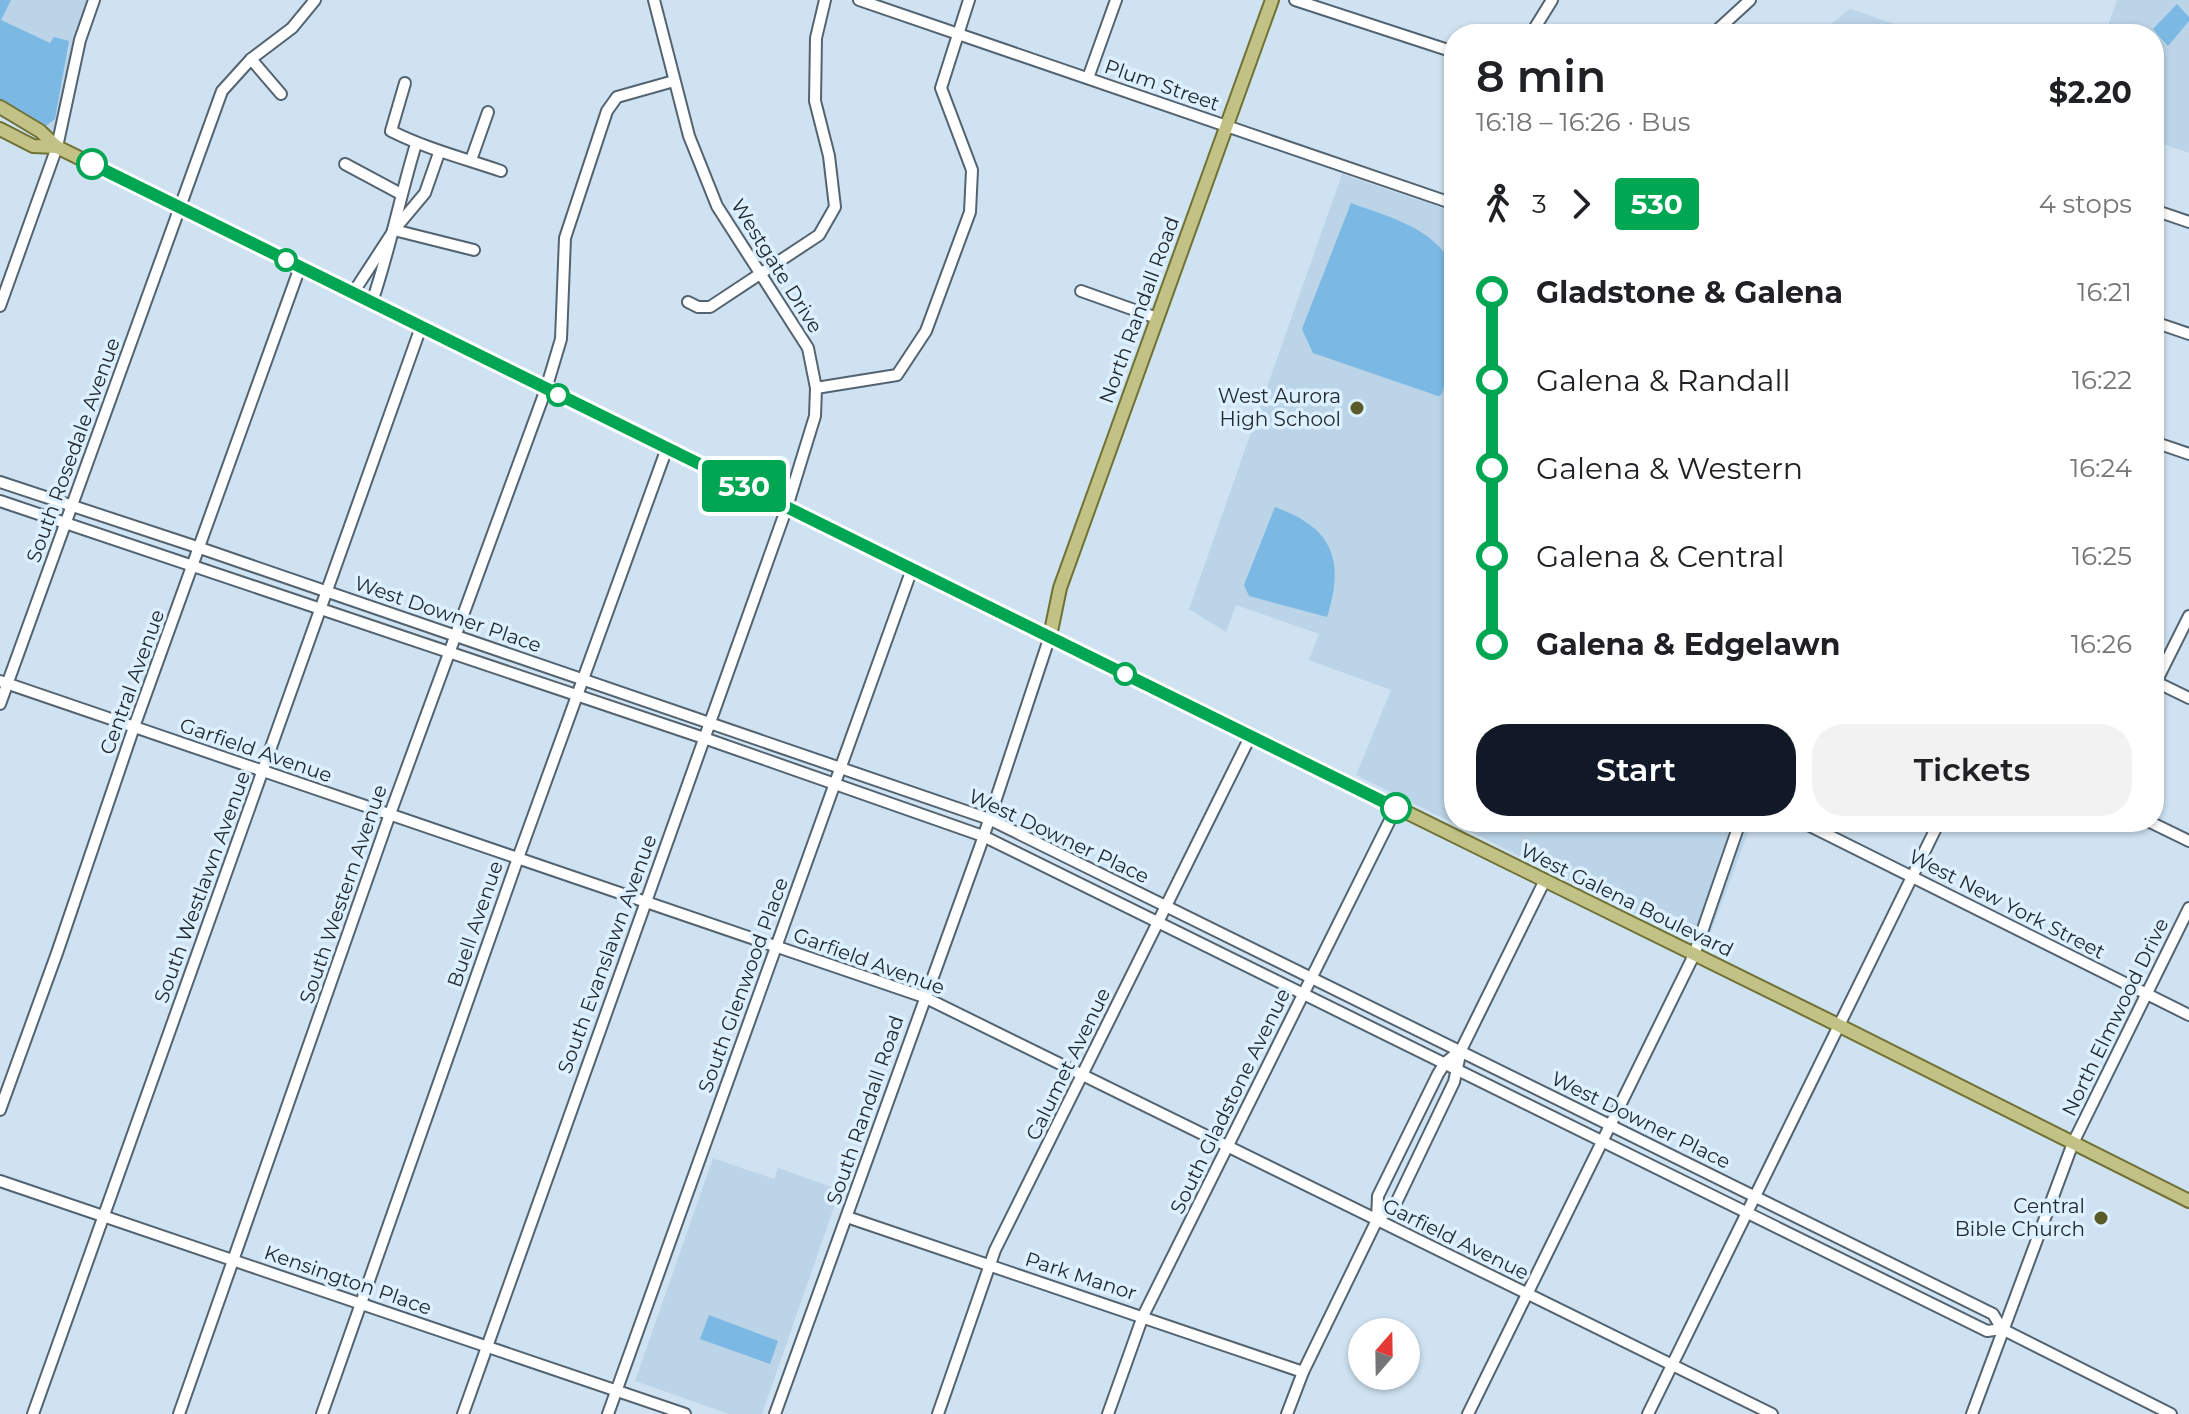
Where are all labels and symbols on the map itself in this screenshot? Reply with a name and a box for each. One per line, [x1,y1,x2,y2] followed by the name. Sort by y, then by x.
[1101,54,1223,116] street label: Plum Street
[77,149,107,179] unlabelled marker
[726,194,828,338] street label: Westgate Drive
[1094,213,1184,407] street label: North Randall Road
[275,249,297,271] unlabelled marker
[21,334,125,566] street label: South Rosedale Avenue
[547,384,569,406] unlabelled marker
[1218,384,1341,431] place label: West Aurora High School
[1348,399,1366,417] marker: West Aurora High School
[698,460,790,512] line badge: 530
[351,571,545,657] street label: West Downer Place
[95,606,169,758] street label: Central Avenue
[1114,663,1136,685] unlabelled marker
[177,713,335,787] street label: Garfield Avenue
[149,768,255,1006] street label: South Westlawn Avenue
[294,781,392,1007] street label: South Western Avenue
[965,784,1153,888] street label: West Downer Place
[1381,793,1411,823] unlabelled marker
[553,831,661,1077] street label: South Evanslawn Avenue
[1517,838,1737,962] street label: West Galena Boulevard
[1905,844,2109,964] street label: West New York Street
[442,858,508,990] street label: Buell Avenue
[693,874,793,1096] street label: South Glenwood Place
[2057,914,2173,1120] street label: North Elmwood Drive
[790,922,948,1000] street label: Garfield Avenue
[1021,984,1115,1144] street label: Calumet Avenue
[1165,984,1295,1218] street label: South Gladstone Avenue
[821,1012,909,1208] street label: South Randall Road
[1548,1066,1734,1174] street label: West Downer Place
[1379,1193,1533,1285] street label: Garfield Avenue
[1955,1194,2085,1241] place label: Central Bible Church
[2092,1209,2110,1227] marker: Central Bible Church
[261,1240,435,1320] street label: Kensington Place
[1022,1247,1140,1305] street label: Park Manor
[1348,1318,1420,1390] north arrow

